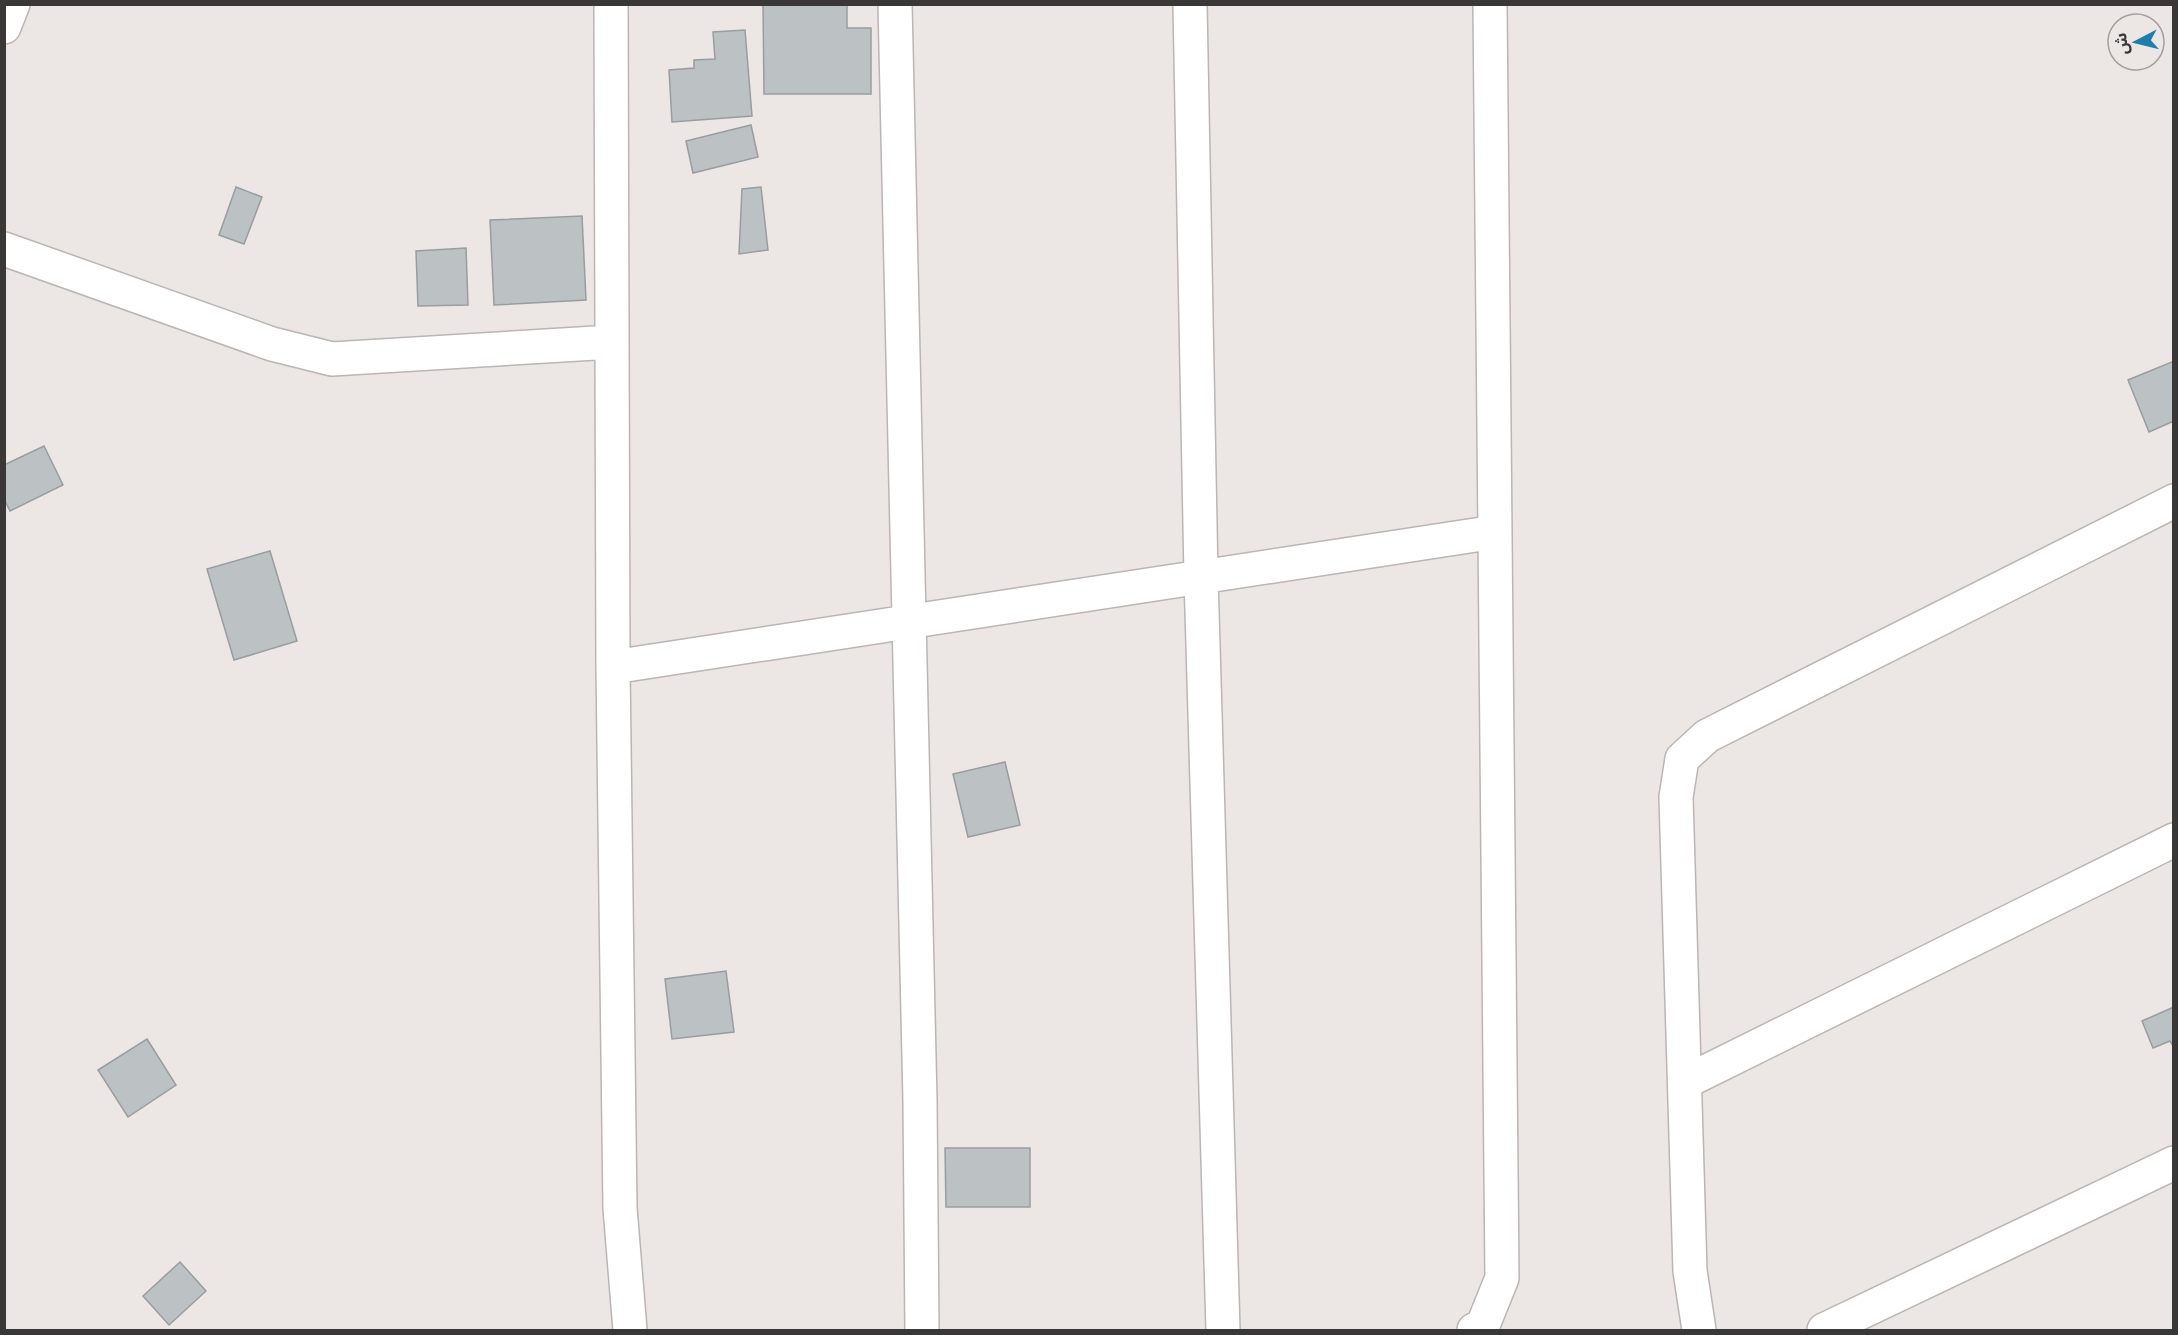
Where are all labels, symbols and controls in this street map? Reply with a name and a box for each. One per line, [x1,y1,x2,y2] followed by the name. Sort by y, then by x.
[2106,12,2166,72] north arrow
[2111,32,2132,56] text: ش

